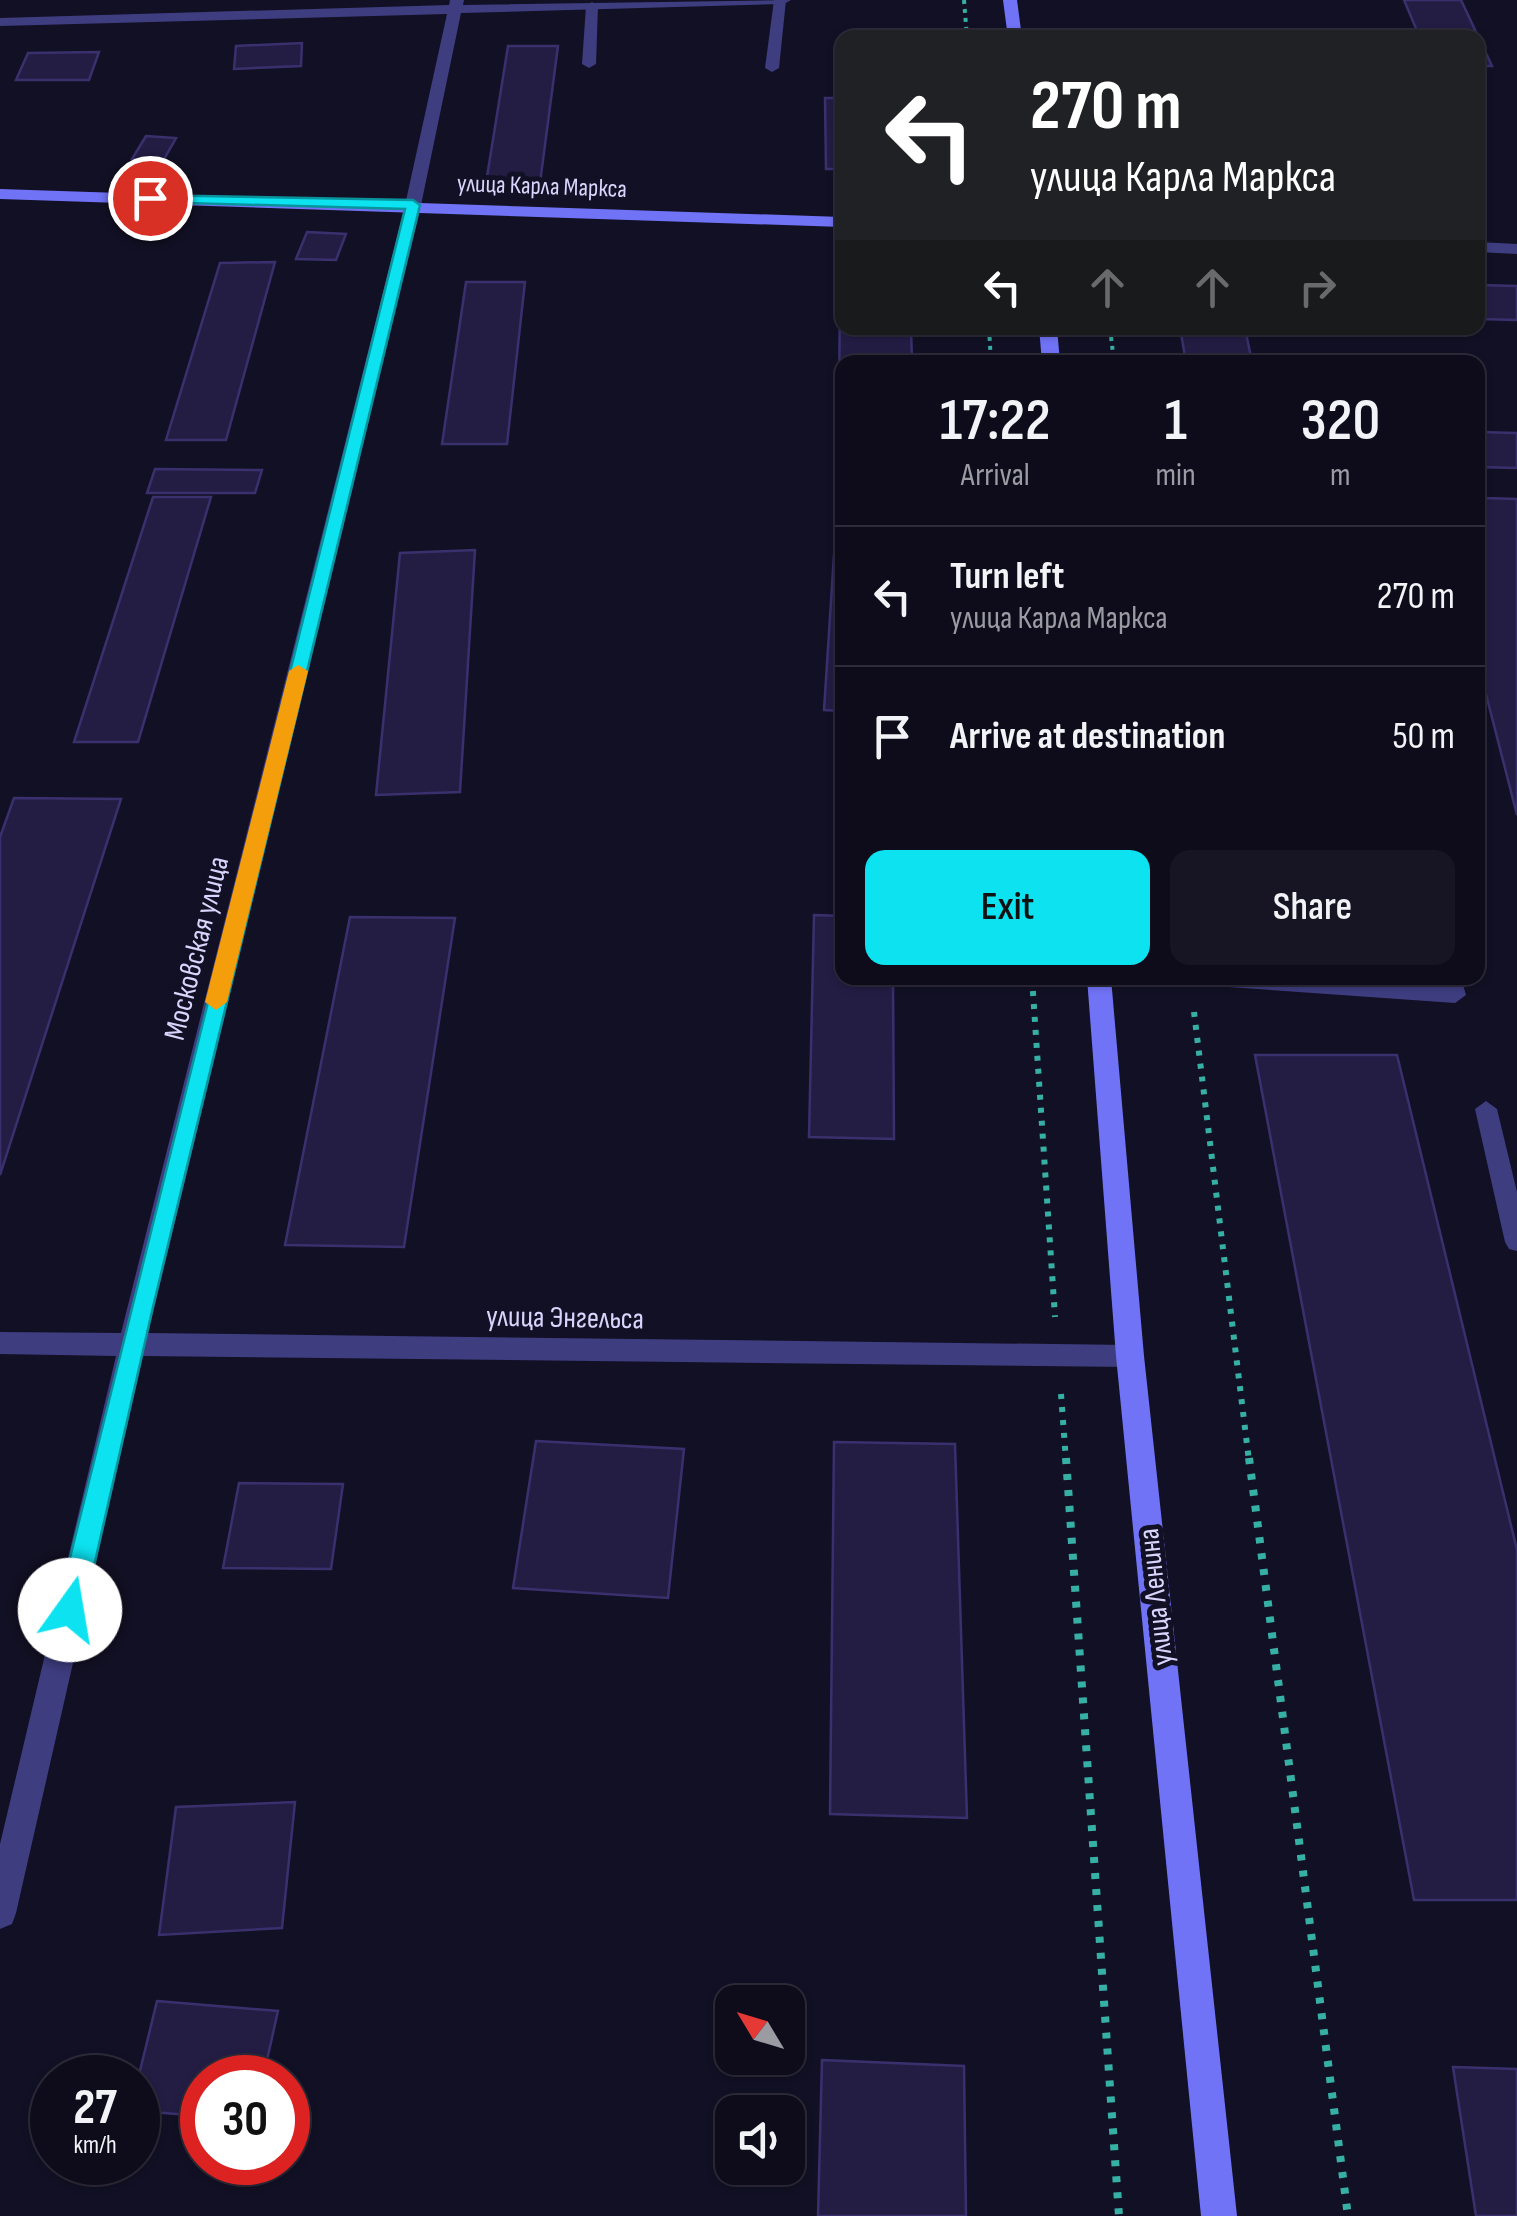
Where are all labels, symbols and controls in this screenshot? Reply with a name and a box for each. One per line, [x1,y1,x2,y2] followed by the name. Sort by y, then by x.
[1030,65,1182,149] text: 270 m
[865,70,995,200] icon: left
[1030,150,1336,205] text: улица Карла Маркса
[108,156,193,241] pin
[456,168,627,205] street label: улица Карла Маркса
[123,171,178,226] icon: arrive
[975,260,1030,315] icon: left
[1080,260,1135,315] icon: ahead
[1185,260,1240,315] icon: ahead
[1290,260,1345,315] icon: right
[940,385,1051,457] text: 17:22
[1164,385,1187,457] text: 1
[1301,385,1380,457] text: 320
[961,456,1030,495] text: Arrival
[1156,456,1196,495] text: min
[1330,456,1351,495] text: m
[950,554,1064,599] text: Turn left
[865,569,920,624] icon: left
[1377,574,1455,619] text: 270 m
[950,599,1168,638] text: улица Карла Маркса
[865,709,920,764] icon: arrive
[950,714,1225,759] text: Arrive at destination
[1392,714,1455,759] text: 50 m
[865,850,1150,965] button: Exit
[1170,850,1455,965] button: Share
[157,853,237,1044] street label: Московская улица
[486,1299,644,1337] street label: улица Энгельса
[1131,1527,1181,1667] street label: улица Ленина
[18,1558,122,1662] position arrow
[715,1985,805,2075] north arrow
[715,1985,805,2185] map controls
[180,2055,310,2185] speed limit sign: 30
[73,2078,117,2138] text: 27
[715,2095,805,2185] button: sound
[73,2130,117,2161] text: km/h

